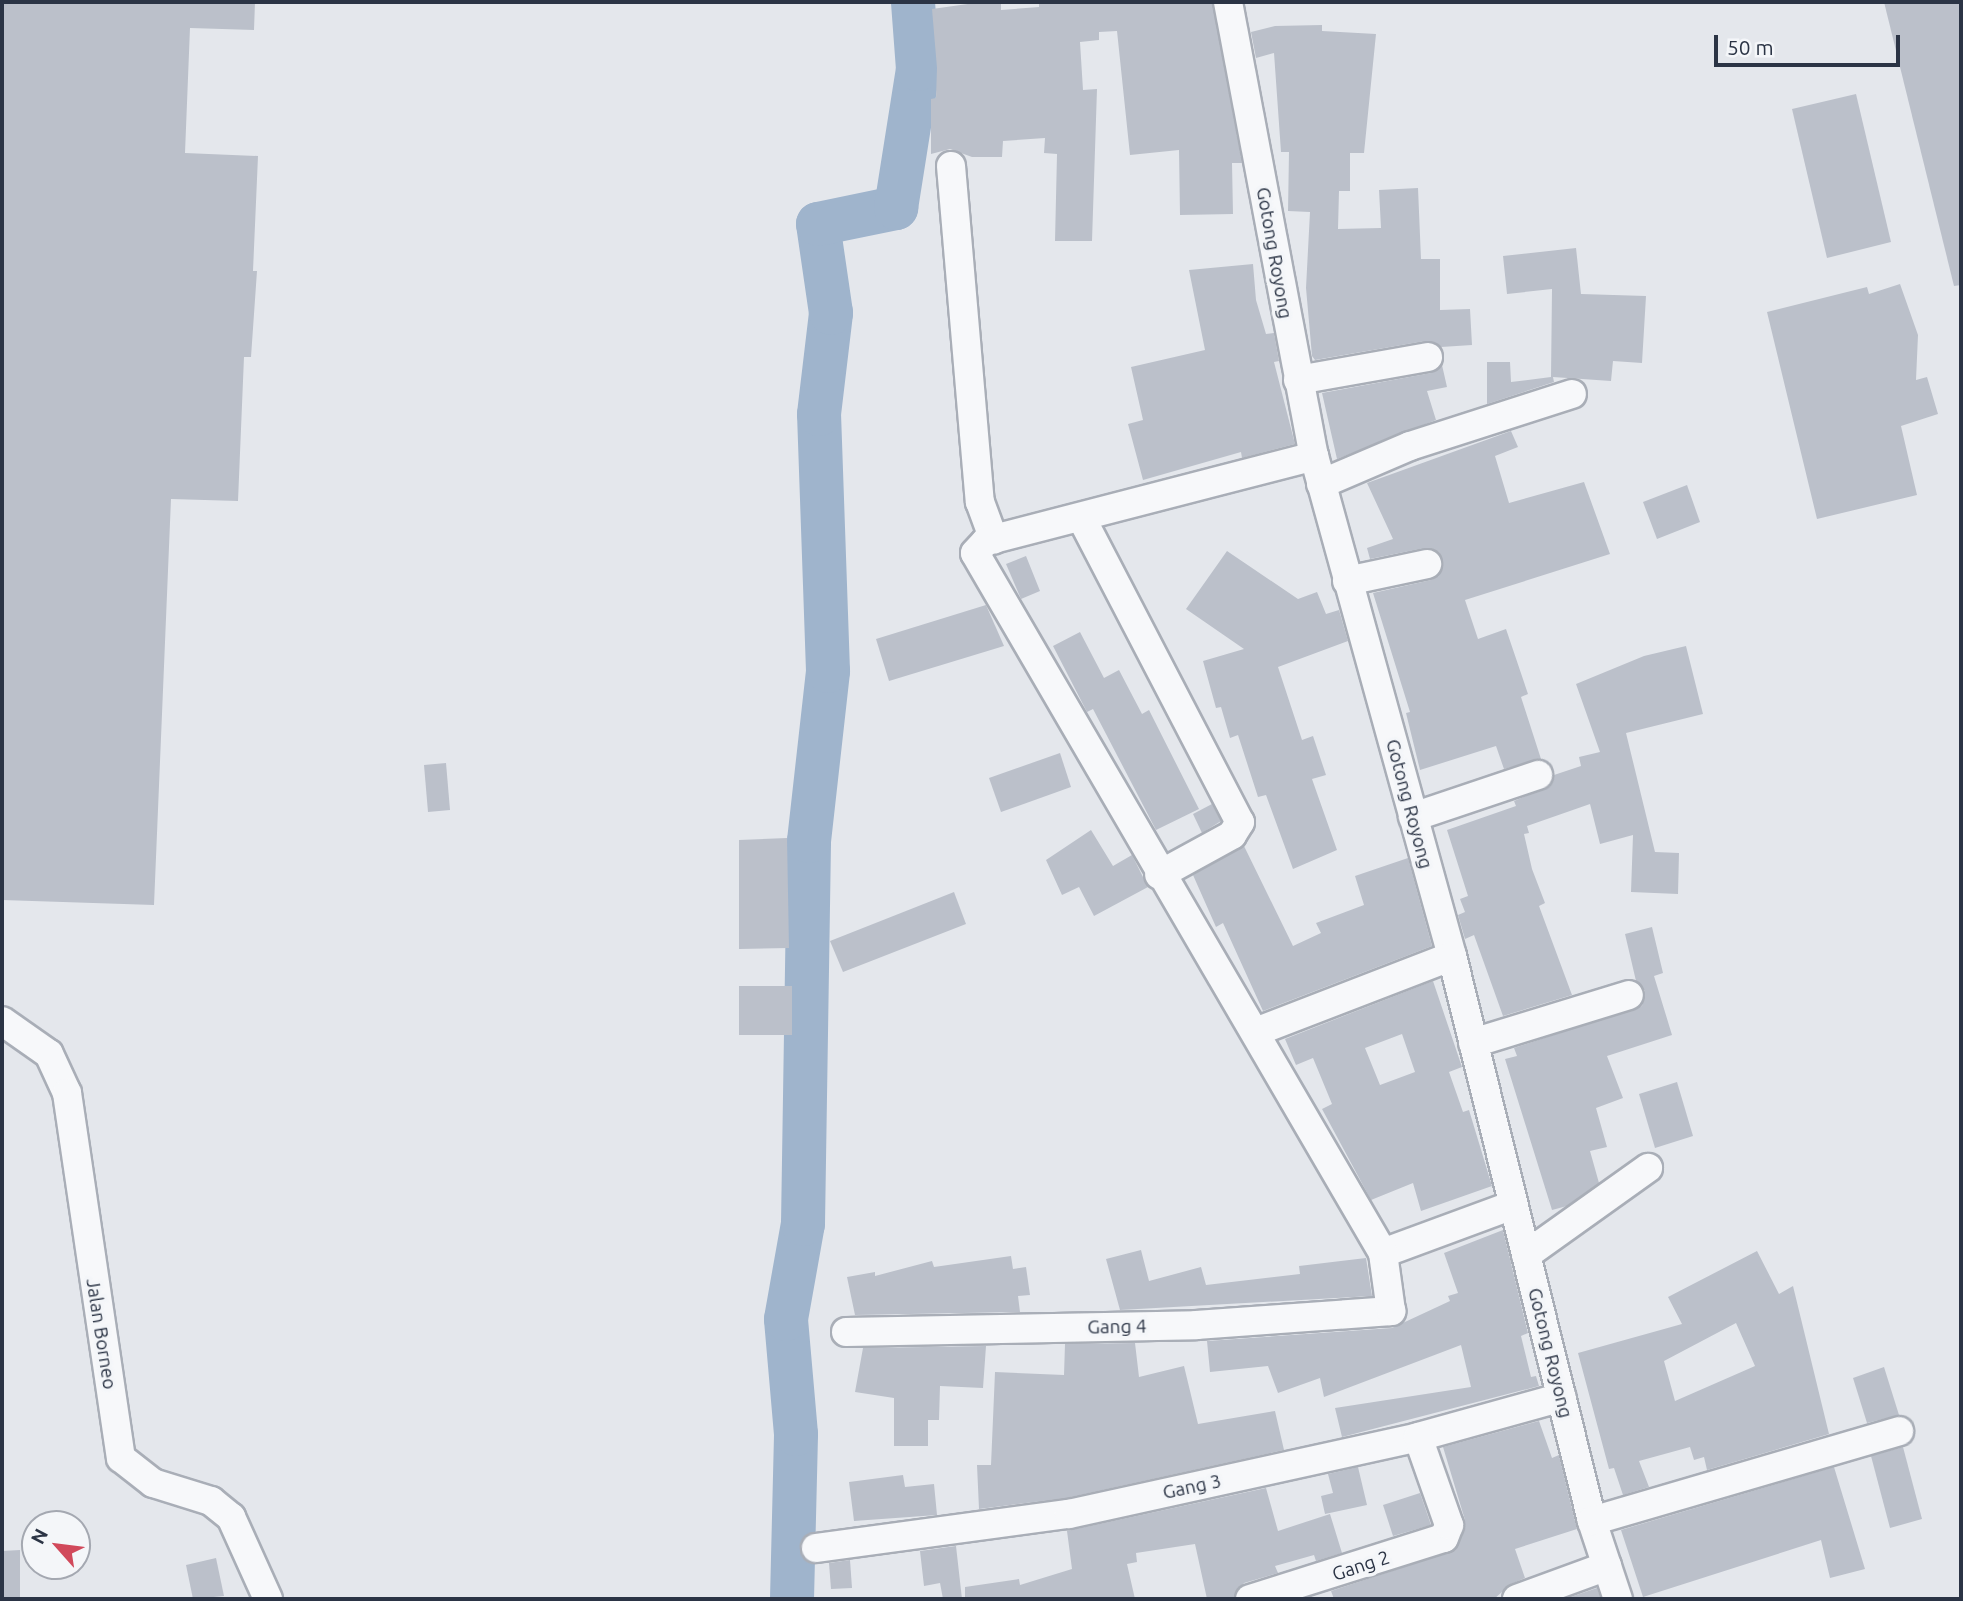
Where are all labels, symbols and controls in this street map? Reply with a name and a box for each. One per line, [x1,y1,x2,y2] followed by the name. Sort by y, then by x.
[1718,21,1904,65] scale bar
[1727,35,1774,59] text: 50 m
[1251,185,1297,321] street label: Gotong Royong
[1381,737,1437,871] street label: Gotong Royong
[81,1277,121,1391] street label: Jalan Borneo
[1523,1286,1577,1420] street label: Gotong Royong
[1087,1315,1147,1339] street label: Gang 4
[1161,1470,1223,1504] street label: Gang 3
[21,1510,91,1580] north arrow
[26,1525,52,1548] text: N
[1329,1546,1393,1586] street label: Gang 2

